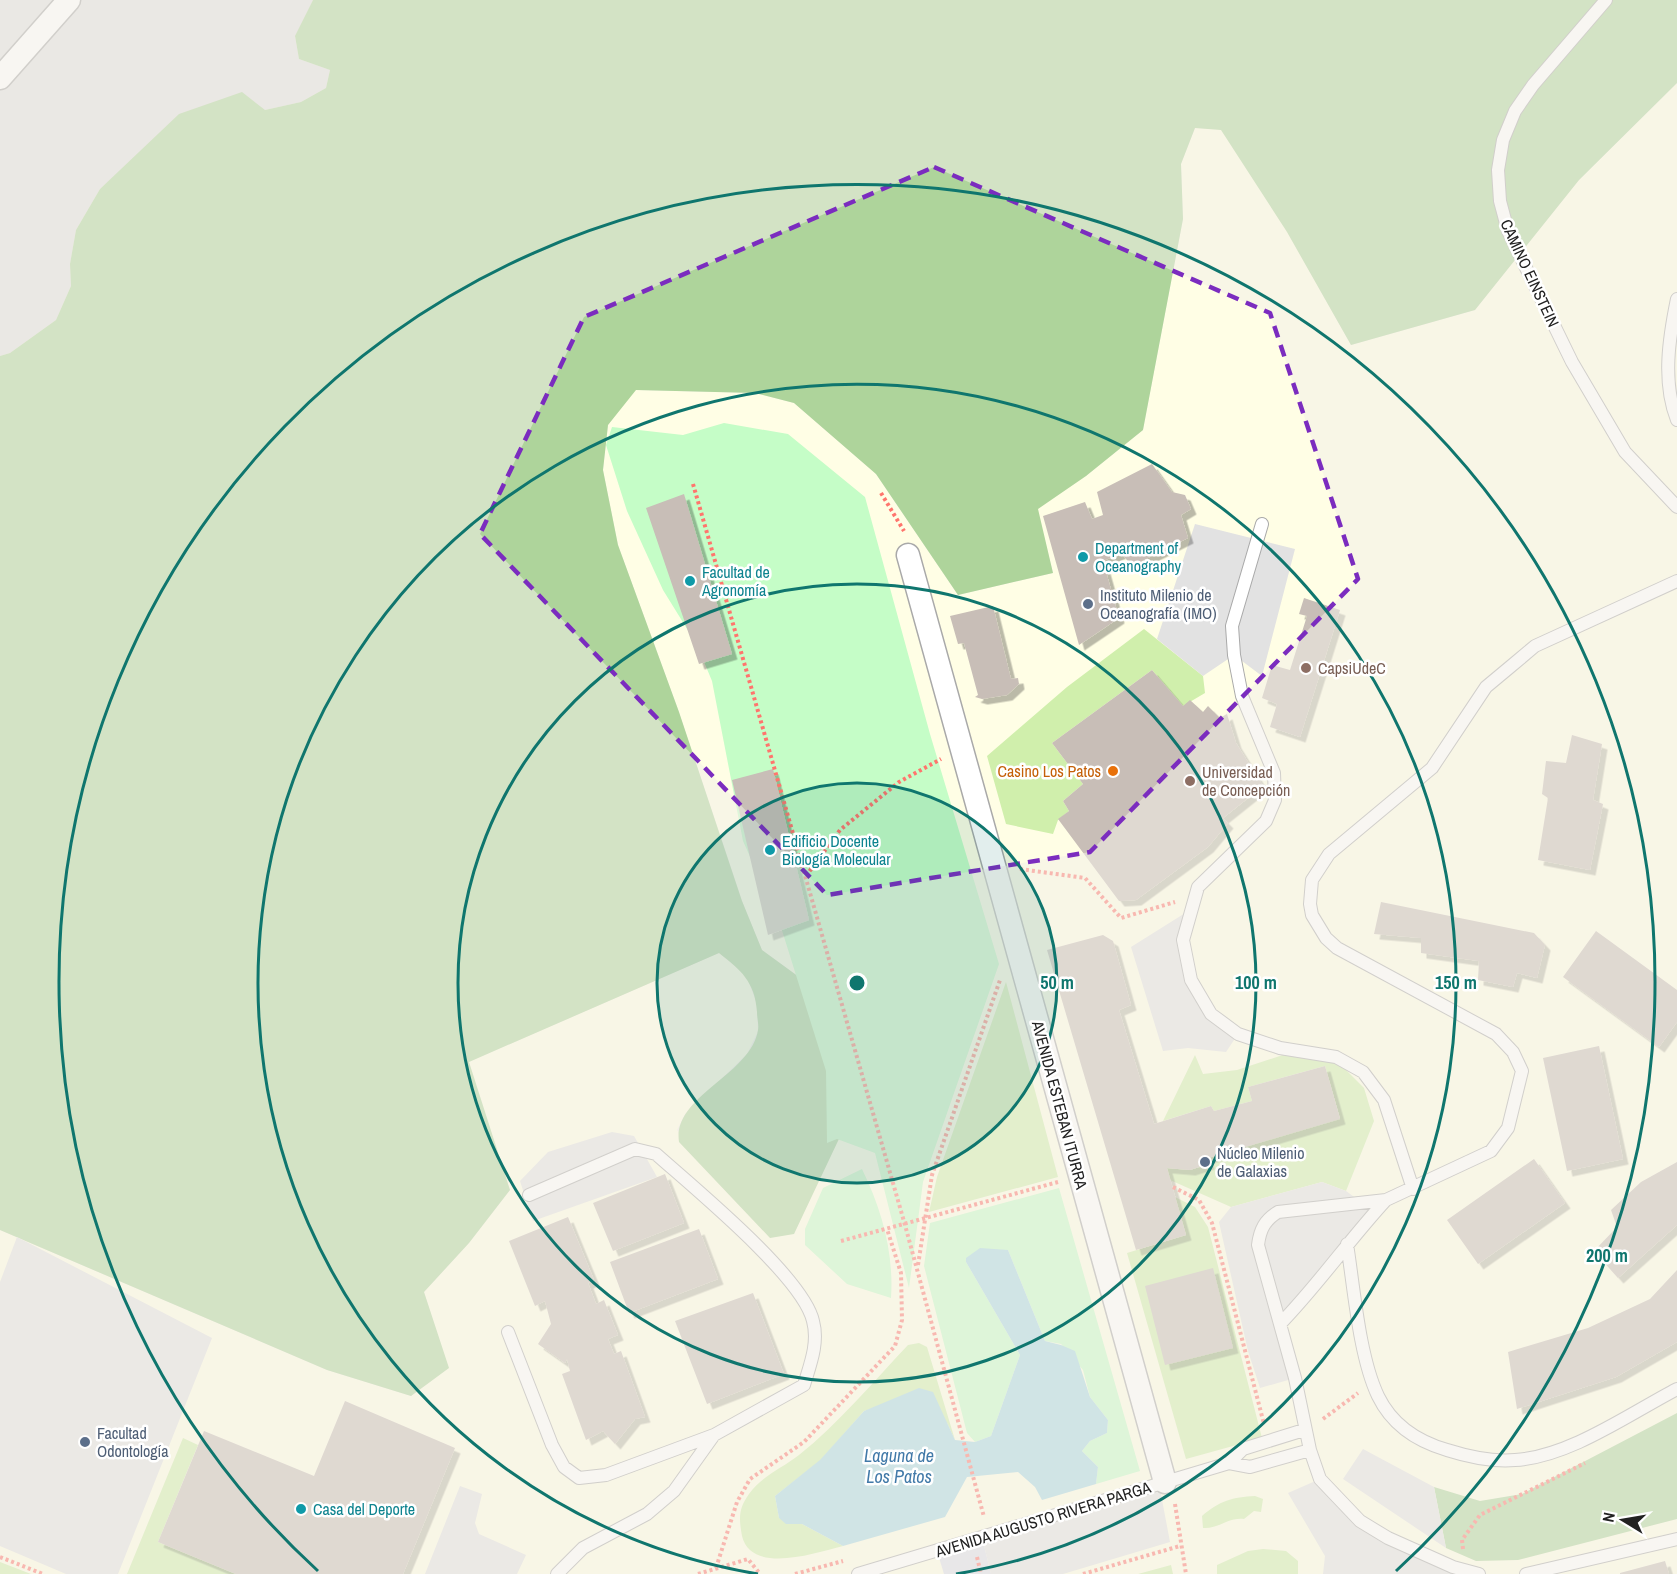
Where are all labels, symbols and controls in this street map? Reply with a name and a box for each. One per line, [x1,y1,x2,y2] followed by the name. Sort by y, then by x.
[1495,215,1565,331] street label: CAMINO EINSTEIN
[1095,537,1182,577] place label: Department of Oceanography
[1076,550,1090,564] marker: Department of Oceanography
[701,561,770,601] place label: Facultad de Agronomía
[683,574,697,588] marker: Facultad de Agronomía
[1100,584,1217,624] place label: Instituto Milenio de Oceanografía (IMO)
[1081,597,1095,611] marker: Instituto Milenio de Oceanografía (IMO)
[1318,657,1386,679] place label: CapsiUdeC
[1299,661,1313,675] marker: CapsiUdeC
[997,760,1101,782] place label: Casino Los Patos
[1202,761,1290,801] place label: Universidad de Concepción
[1106,764,1120,778] marker: Casino Los Patos
[1183,774,1197,788] marker: Universidad de Concepción
[782,830,891,870] place label: Edificio Docente Biología Molecular
[763,843,777,857] marker: Edificio Docente Biología Molecular
[1040,970,1074,995] text: 50 m
[1235,970,1277,995] text: 100 m
[1435,970,1477,995] text: 150 m
[847,973,867,993] centre of rings
[1027,1017,1093,1192] street label: AVENIDA ESTEBAN ITURRA
[1217,1142,1305,1182] place label: Núcleo Milenio de Galaxias
[1198,1155,1212,1169] marker: Núcleo Milenio de Galaxias
[1586,1243,1628,1268] text: 200 m
[97,1422,169,1462] place label: Facultad Odontología
[78,1435,92,1449] marker: Facultad Odontología
[864,1443,934,1489] water label: Laguna de Los Patos
[932,1476,1154,1563] street label: AVENIDA AUGUSTO RIVERA PARGA
[1593,1490,1653,1550] north arrow
[313,1498,415,1520] place label: Casa del Deporte
[294,1502,308,1516] marker: Casa del Deporte
[1597,1510,1620,1524] text: N

